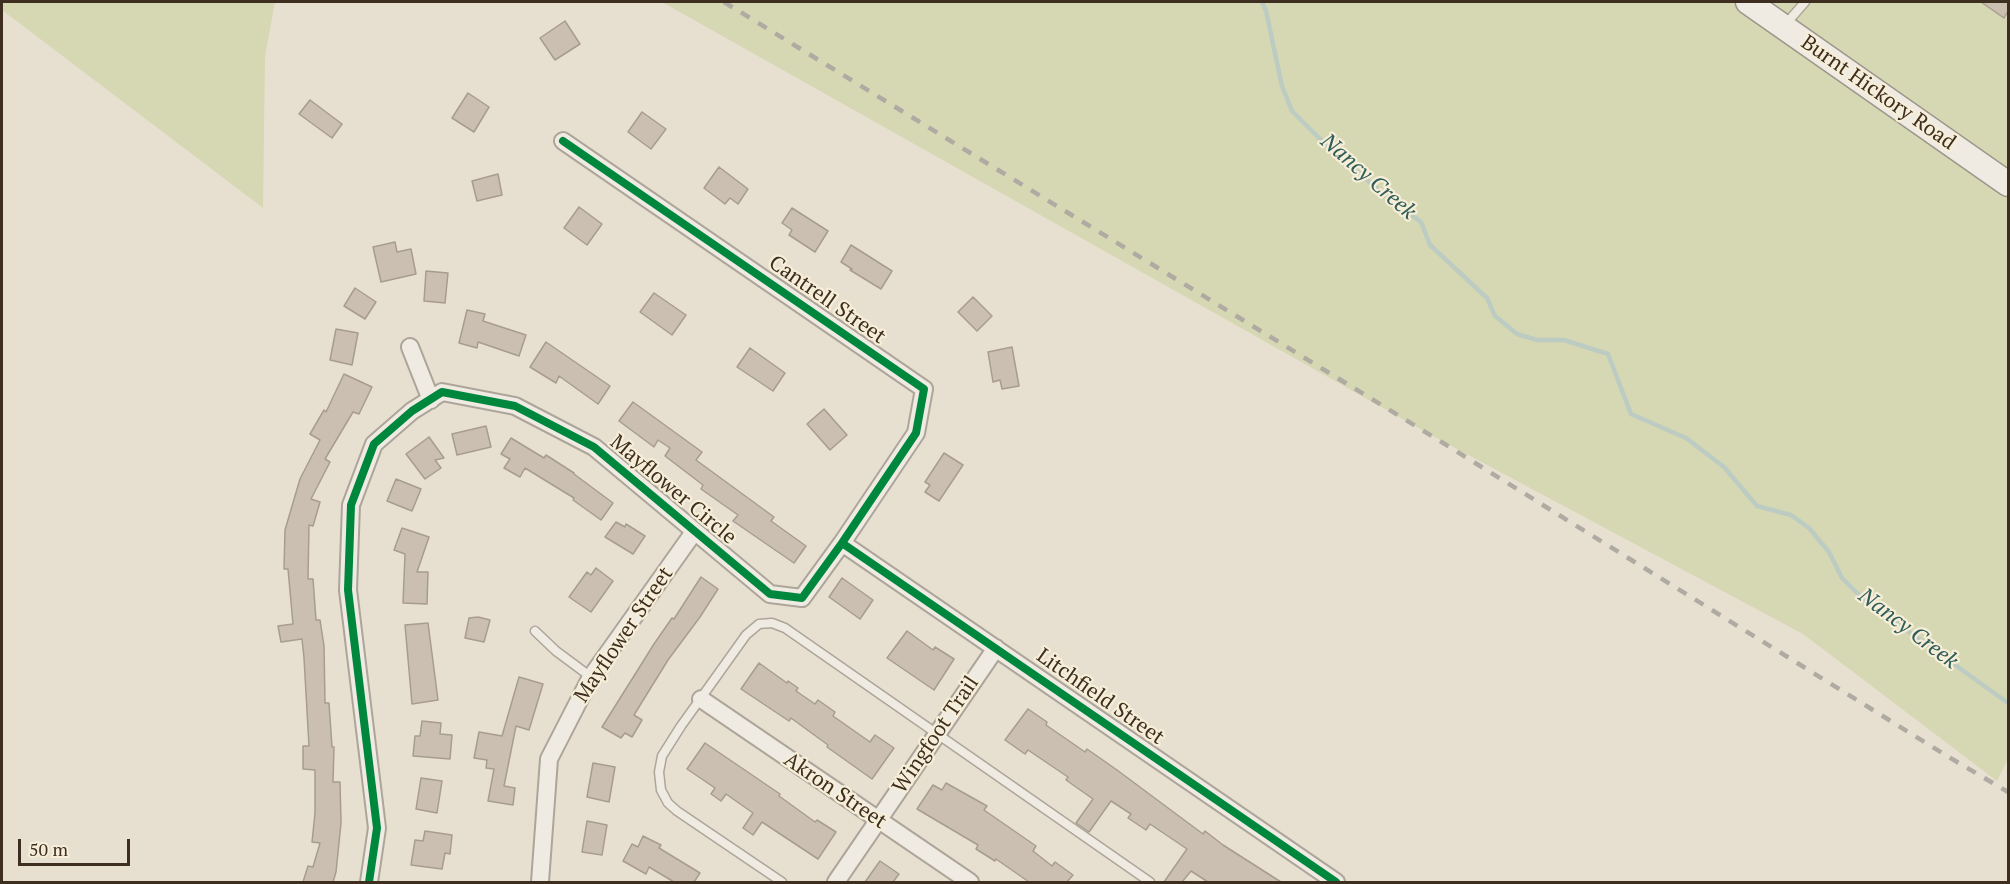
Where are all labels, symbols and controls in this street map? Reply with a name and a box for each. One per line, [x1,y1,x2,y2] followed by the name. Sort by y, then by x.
[1796,30,1960,156] street label: Burnt Hickory Road
[1315,128,1421,226] water label: Nancy Creek
[764,250,890,350] street label: Cantrell Street
[605,430,741,550] street label: Mayflower Circle
[569,562,679,708] street label: Mayflower Street
[1853,583,1963,675] water label: Nancy Creek
[1031,644,1169,750] street label: Litchfield Street
[888,672,984,798] street label: Wingfoot Trail
[779,747,891,835] street label: Akron Street
[21,827,134,865] scale bar
[29,837,68,861] text: 50 m

